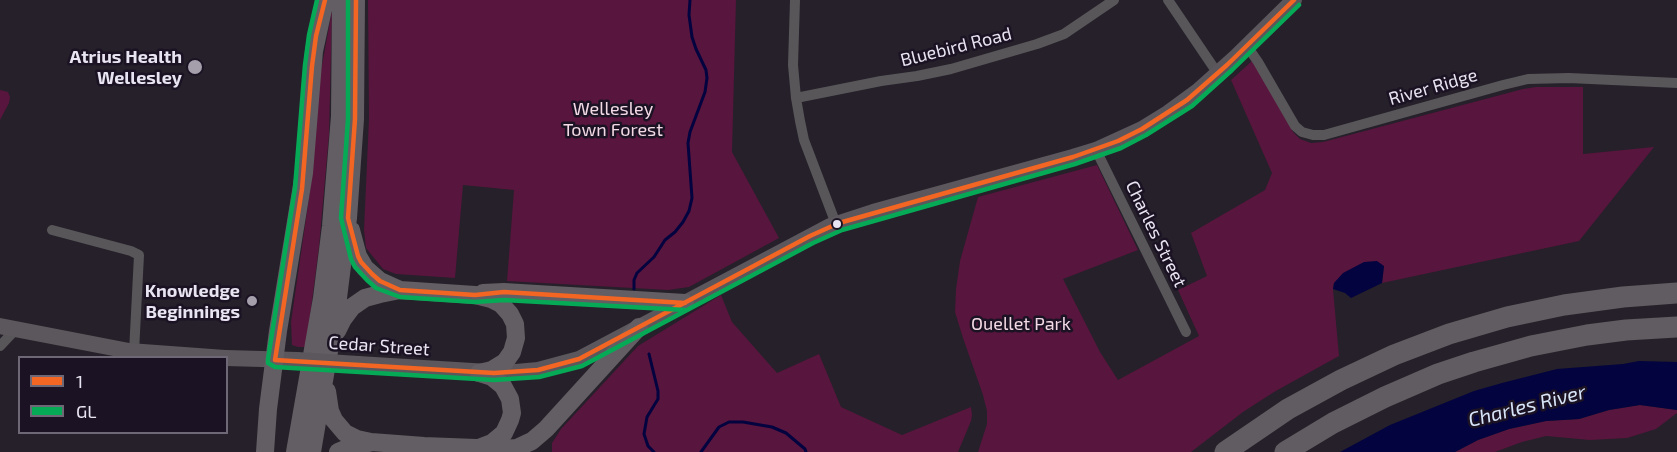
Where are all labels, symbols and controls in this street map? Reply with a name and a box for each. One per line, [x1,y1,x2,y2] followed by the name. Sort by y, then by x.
[898,23,1014,71] street label: Bluebird Road
[70,46,182,88] place label: Atrius Health Wellesley
[186,58,204,76] marker: Atrius Health Wellesley
[1386,64,1480,110] street label: River Ridge
[563,98,663,140] park label: Wellesley Town Forest
[1121,177,1191,291] street label: Charles Street
[831,218,843,230] unlabelled marker
[145,280,240,322] place label: Knowledge Beginnings
[245,294,259,308] marker: Knowledge Beginnings
[971,313,1071,335] park label: Ouellet Park
[328,332,430,360] street label: Cedar Street
[18,356,228,434] legend
[76,370,83,392] text: 1
[1466,380,1588,432] water label: Charles River
[76,400,97,422] text: GL

